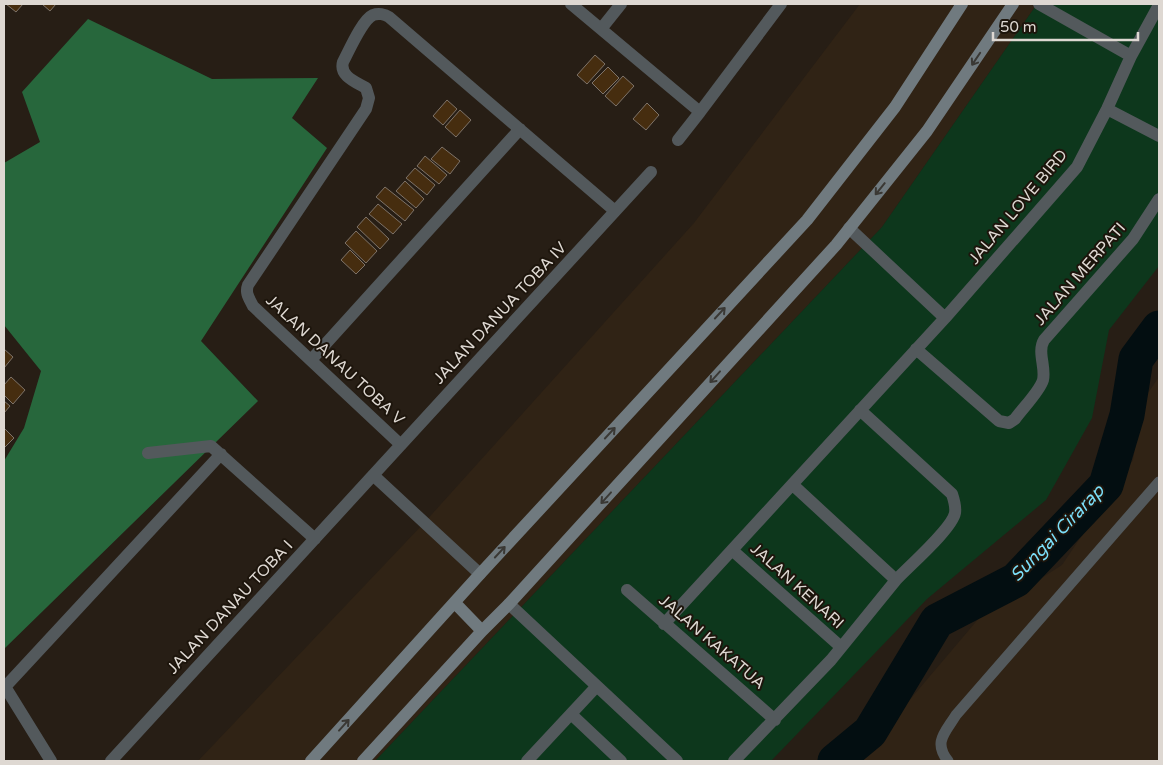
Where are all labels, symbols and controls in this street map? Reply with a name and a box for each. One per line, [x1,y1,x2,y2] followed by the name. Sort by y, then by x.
[993,10,1138,42] scale bar
[1000,18,1037,36] text: 50 m
[971,51,981,65] one-way arrow
[964,146,1072,268] street label: JALAN LOVE BIRD
[875,183,886,196] one-way arrow
[1030,219,1130,329] street label: JALAN MERPATI
[429,238,571,388] street label: JALAN DANUA TOBA IV
[261,291,409,429] street label: JALAN DANAU TOBA V
[714,307,726,320] one-way arrow
[709,371,721,384] one-way arrow
[604,426,616,439] one-way arrow
[1005,479,1110,586] water label: Sungai Cirarap
[600,491,612,504] one-way arrow
[163,536,297,678] street label: JALAN DANAU TOBA I
[746,539,848,633] street label: JALAN KENARI
[494,546,506,559] one-way arrow
[655,590,769,694] street label: JALAN KAKATUA
[338,719,350,732] one-way arrow

